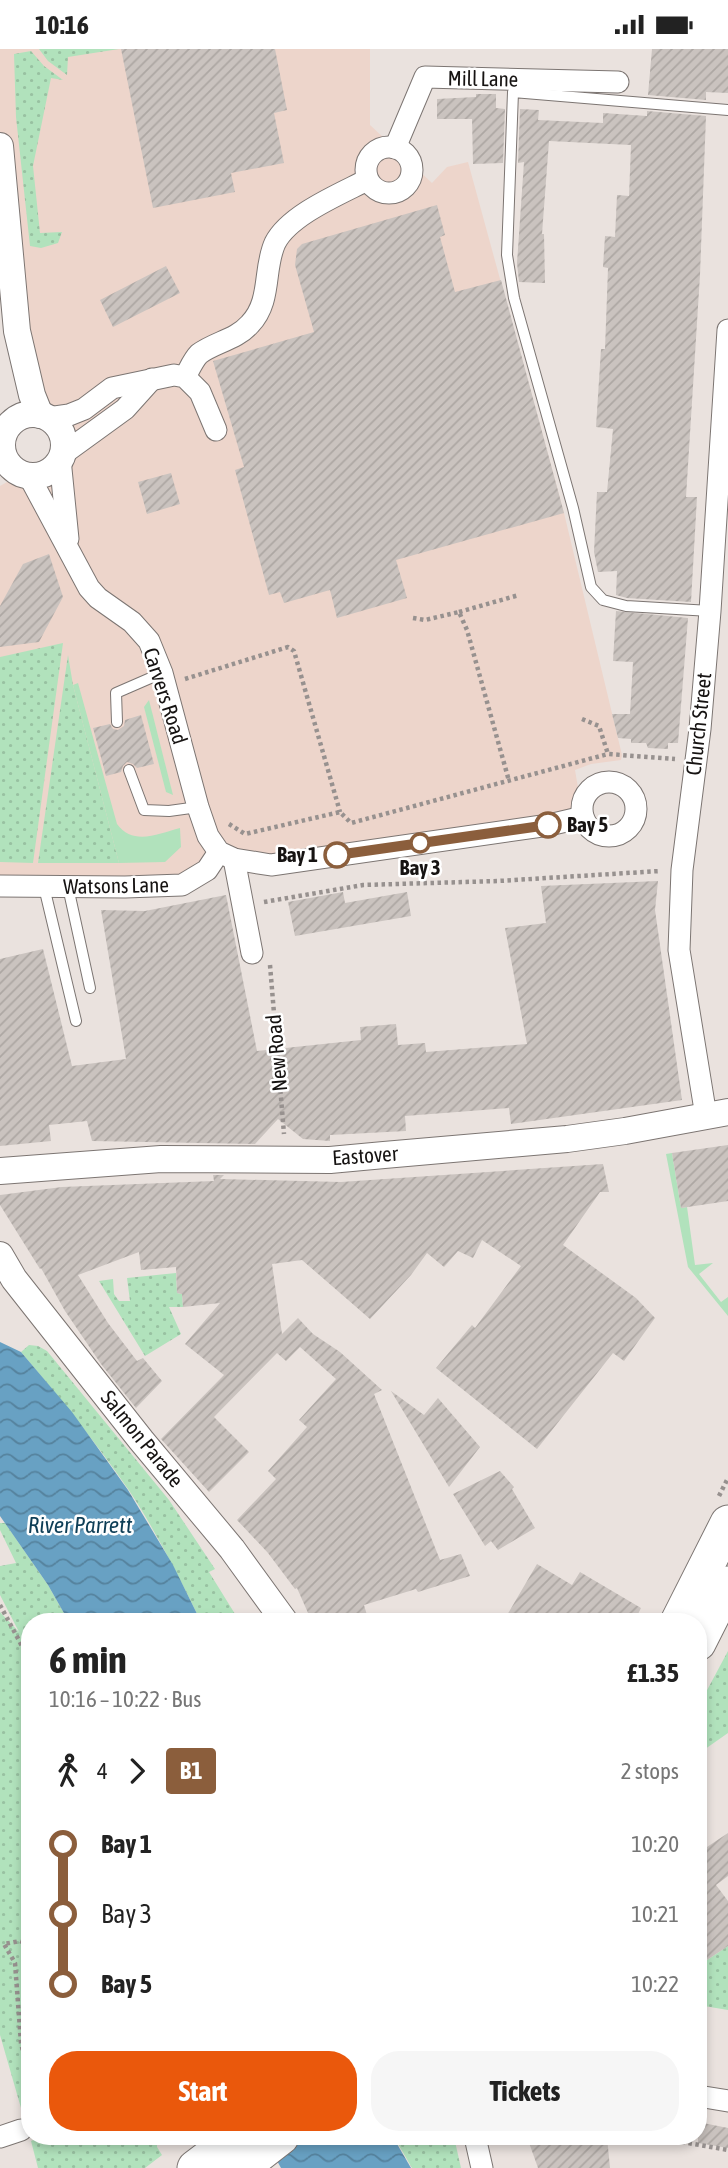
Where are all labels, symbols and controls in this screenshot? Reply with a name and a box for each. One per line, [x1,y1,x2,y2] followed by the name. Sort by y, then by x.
[35,10,89,40] text: 10:16
[448,65,518,91] street label: Mill Lane
[139,644,193,747] street label: Carvers Road
[681,671,715,776] street label: Church Street
[535,812,561,838] marker: Bay 5
[567,812,608,836] place label: Bay 5
[410,833,430,853] marker: Bay 3
[277,842,318,866] place label: Bay 1
[324,842,350,868] marker: Bay 1
[399,855,441,879] place label: Bay 3
[63,872,169,898] street label: Watsons Lane
[261,1014,291,1093] street label: New Road
[331,1141,399,1169] street label: Eastover
[97,1385,189,1491] street label: Salmon Parade
[28,1512,133,1538] water label: River Parrett
[49,1638,127,1681] text: 6 min
[627,1658,679,1688] text: £1.35
[49,1686,201,1712] text: 10:16 – 10:22 · Bus
[49,1752,87,1790] icon: walk
[118,1752,156,1790] icon: forward
[180,1757,202,1784] text: B1
[97,1758,108,1784] text: 4
[621,1758,679,1784] text: 2 stops
[101,1829,152,1859] text: Bay 1
[631,1831,679,1857] text: 10:20
[101,1899,152,1929] text: Bay 3
[631,1901,679,1927] text: 10:21
[101,1969,152,1999] text: Bay 5
[631,1971,679,1997] text: 10:22
[49,2051,357,2131] button: Start
[371,2051,679,2131] button: Tickets

